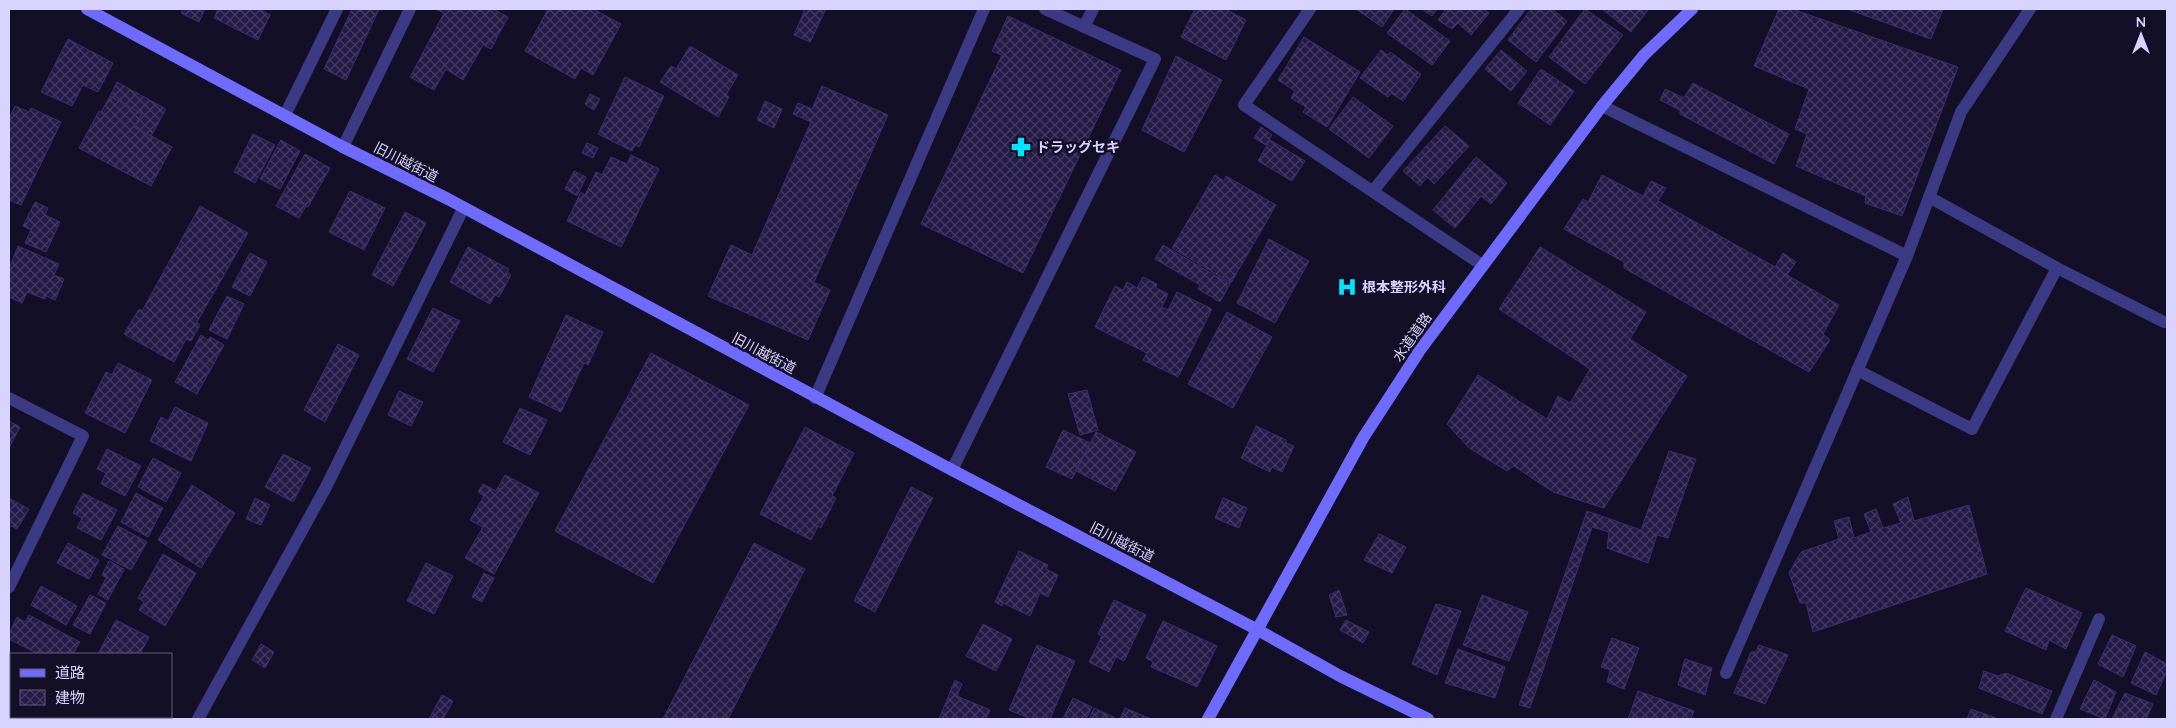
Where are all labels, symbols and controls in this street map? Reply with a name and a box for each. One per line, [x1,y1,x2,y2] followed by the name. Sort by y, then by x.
[2116,10,2166,60] north arrow
[2136,13,2146,31] text: N
[1010,136,1032,158] pharmacy icon: ドラッグセキ
[371,138,441,186] street label: 旧川越街道
[1036,138,1120,156] place label: ドラッグセキ
[1336,276,1358,298] hospital icon: 根本整形外科
[1362,278,1446,296] place label: 根本整形外科
[1389,309,1435,365] street label: 水道道路
[729,329,799,377] street label: 旧川越街道
[1087,518,1157,566] street label: 旧川越街道
[10,653,172,718] legend
[55,663,85,682] text: 道路
[55,688,85,707] text: 建物

